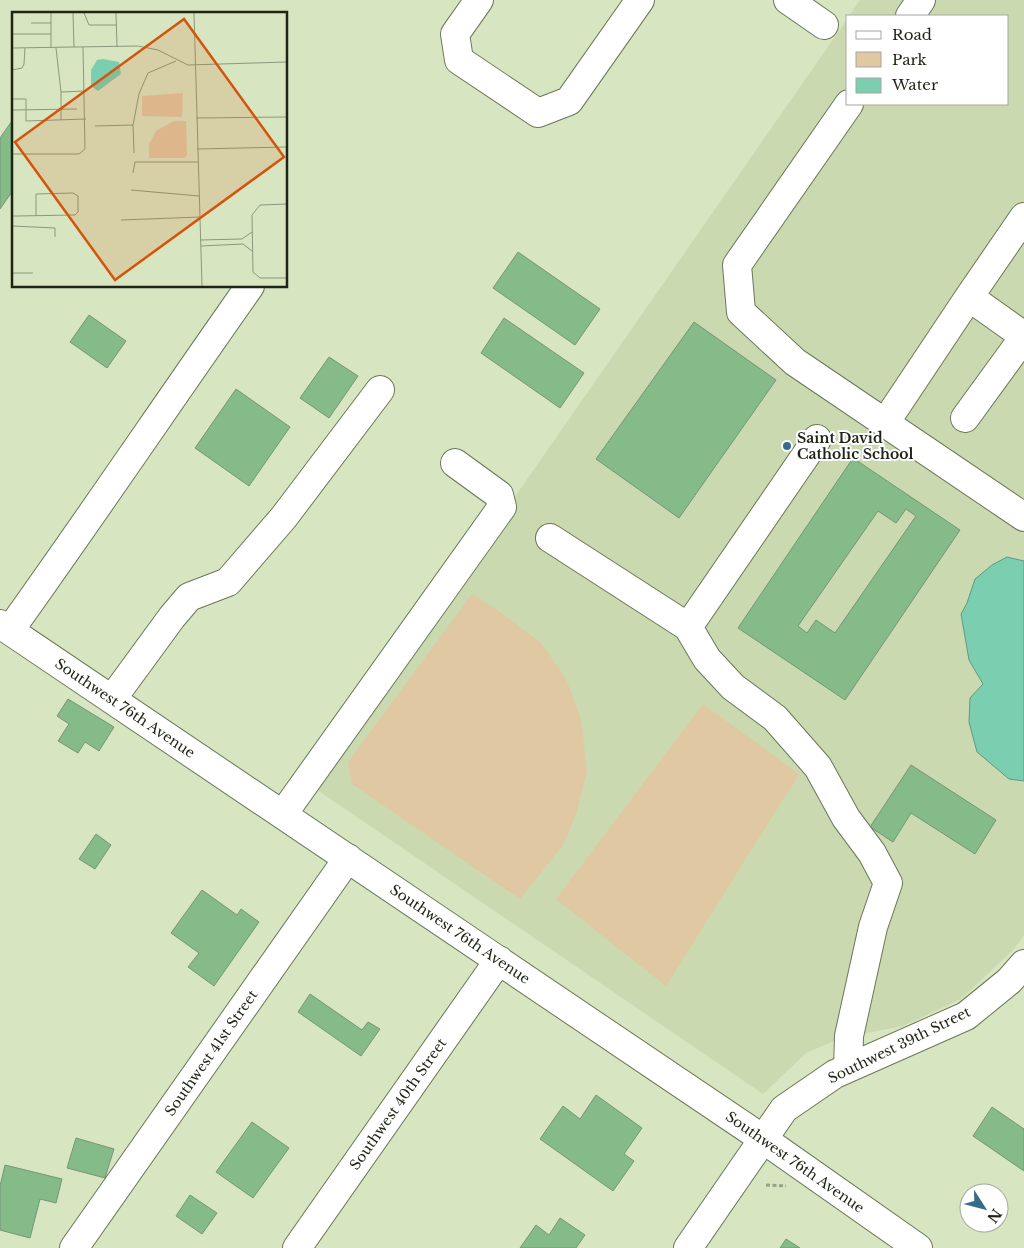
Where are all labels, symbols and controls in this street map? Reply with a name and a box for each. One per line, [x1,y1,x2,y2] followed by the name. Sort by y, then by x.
[12,12,288,288] inset map
[846,15,1009,105] legend
[892,25,932,44] text: Road
[892,50,928,69] text: Park
[891,75,939,94] text: Water
[797,429,913,463] place label: Saint David Catholic School
[781,440,793,452] marker: Saint David Catholic School
[51,654,199,762] street label: Southwest 76th Avenue
[386,880,534,988] street label: Southwest 76th Avenue
[161,986,262,1120] street label: Southwest 41st Street
[825,1002,974,1087] street label: Southwest 39th Street
[346,1034,451,1173] street label: Southwest 40th Street
[722,1107,868,1217] street label: Southwest 76th Avenue
[959,1183,1009,1233] north arrow
[983,1205,1006,1226] text: N

